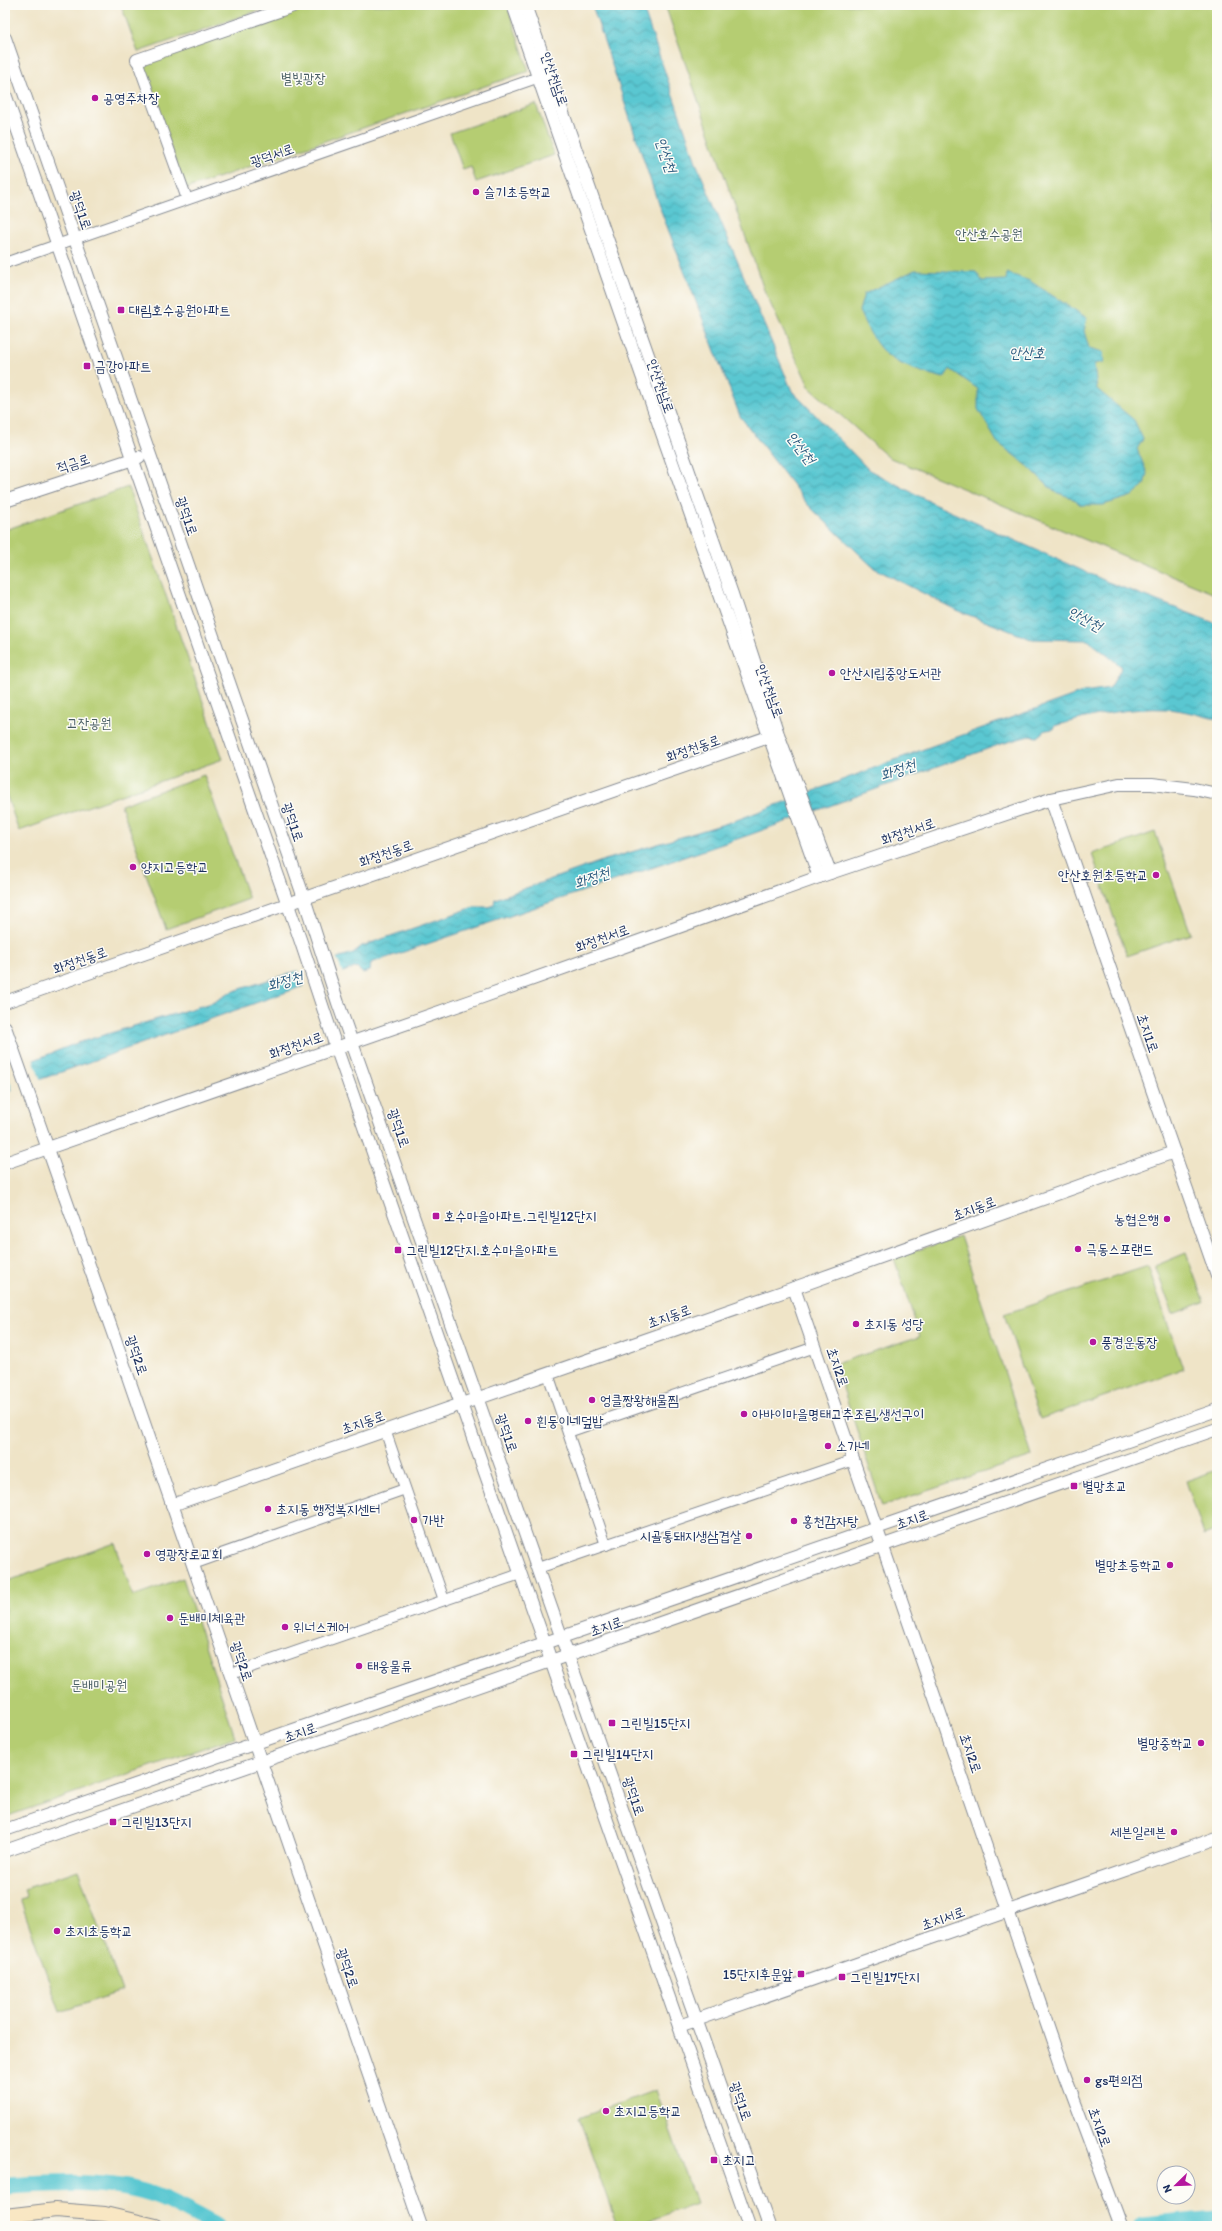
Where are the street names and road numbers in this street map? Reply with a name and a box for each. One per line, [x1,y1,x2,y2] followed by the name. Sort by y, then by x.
[537,50,572,109] street label: 안산천남로
[248,140,296,171] street label: 광덕서로
[66,188,95,232] street label: 광덕1로
[643,357,678,416] street label: 안산천남로
[54,450,92,477] street label: 적금로
[172,494,201,538] street label: 광덕1로
[752,662,787,721] street label: 안산천남로
[664,731,723,766] street label: 화정천동로
[278,800,307,844] street label: 광덕1로
[879,814,938,849] street label: 화정천서로
[357,836,416,871] street label: 화정천동로
[573,921,632,956] street label: 화정천서로
[51,943,110,978] street label: 화정천동로
[1133,1011,1162,1055] street label: 초지1로
[267,1028,326,1063] street label: 화정천서로
[384,1106,413,1150] street label: 광덕1로
[950,1193,998,1224] street label: 초지동로
[645,1301,693,1332] street label: 초지동로
[122,1333,151,1377] street label: 광덕2로
[823,1345,852,1389] street label: 초지2로
[339,1407,387,1438] street label: 초지동로
[492,1411,521,1455] street label: 광덕1로
[893,1506,931,1533] street label: 초지로
[587,1613,625,1640] street label: 초지로
[227,1639,256,1683] street label: 광덕2로
[281,1719,319,1746] street label: 초지로
[956,1731,985,1775] street label: 초지2로
[619,1774,648,1818] street label: 광덕1로
[919,1903,967,1934] street label: 초지서로
[333,1946,362,1990] street label: 광덕2로
[726,2079,755,2123] street label: 광덕1로
[1085,2105,1115,2149] street label: 초지2로

